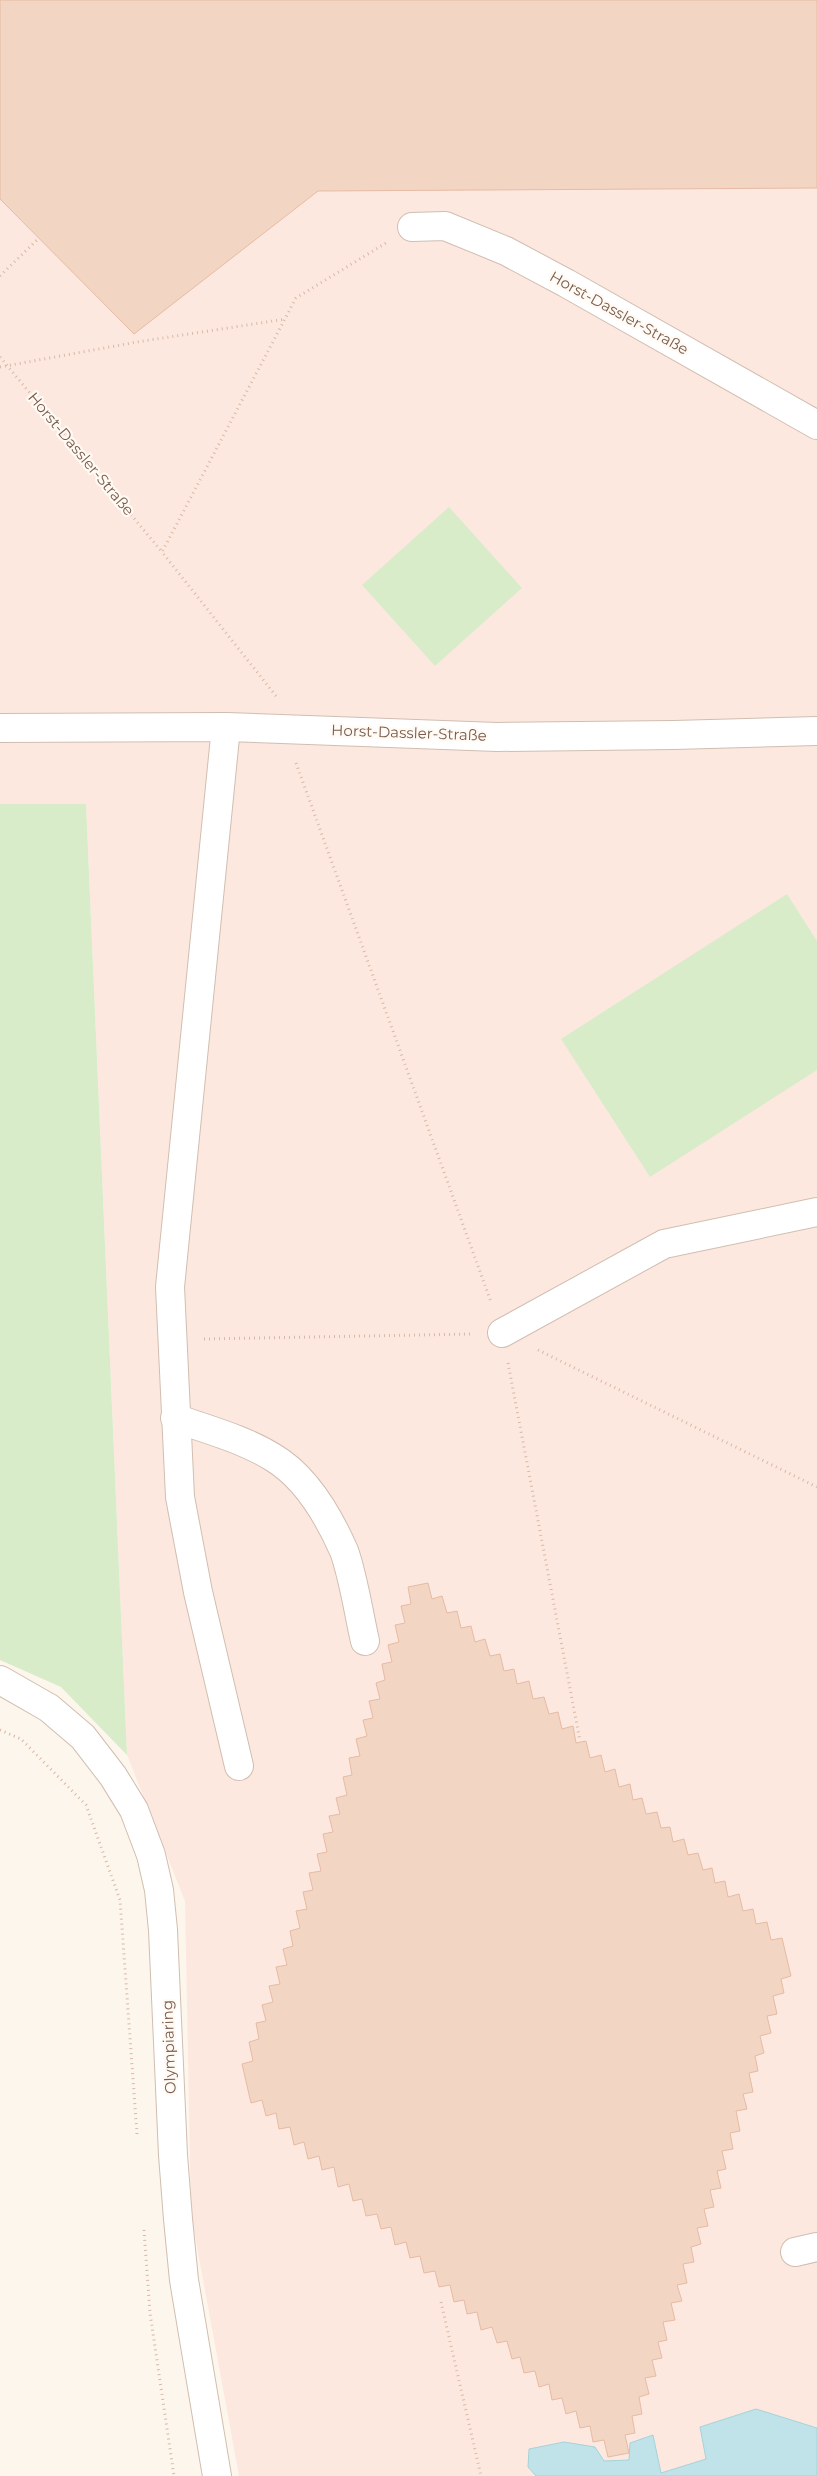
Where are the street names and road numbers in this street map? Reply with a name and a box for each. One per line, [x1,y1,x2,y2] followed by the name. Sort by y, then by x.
[547,267,692,359] street label: Horst-Dassler-Straße
[24,388,139,519] street label: Horst-Dassler-Straße
[331,720,487,745] street label: Horst-Dassler-Straße
[157,2000,180,2094] street label: Olympiaring

